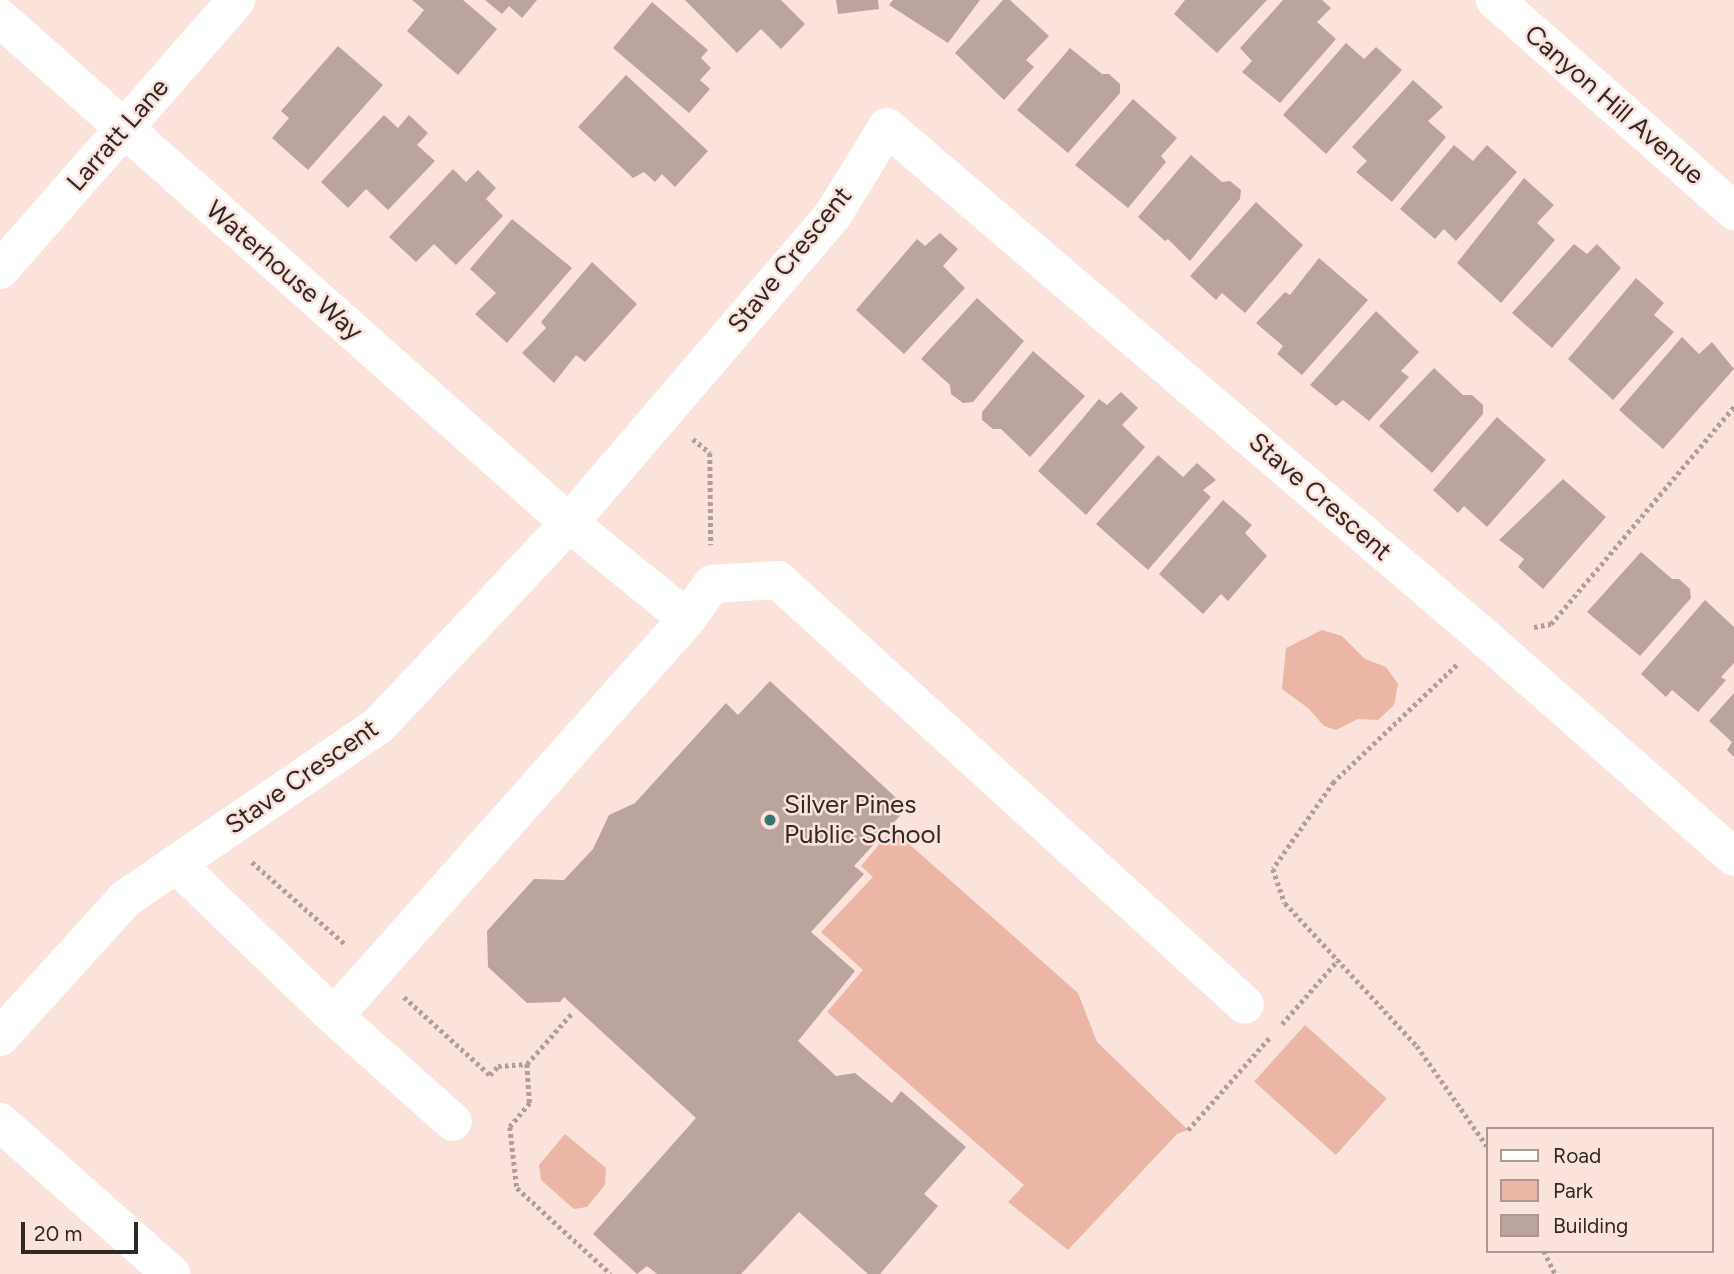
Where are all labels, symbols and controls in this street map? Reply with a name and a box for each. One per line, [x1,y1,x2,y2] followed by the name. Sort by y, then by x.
[1518,19,1710,191] street label: Canyon Hill Avenue
[61,72,175,198] street label: Larratt Lane
[722,181,858,339] street label: Stave Crescent
[199,194,369,348] street label: Waterhouse Way
[1242,426,1398,568] street label: Stave Crescent
[220,713,384,841] street label: Stave Crescent
[784,789,941,850] place label: Silver Pines Public School
[762,812,778,828] marker: Silver Pines Public School
[1486,1127,1713,1253] legend
[1553,1143,1601,1168] text: Road
[1553,1178,1593,1203] text: Park
[24,1208,142,1252] scale bar
[1553,1213,1628,1238] text: Building
[34,1221,82,1246] text: 20 m

